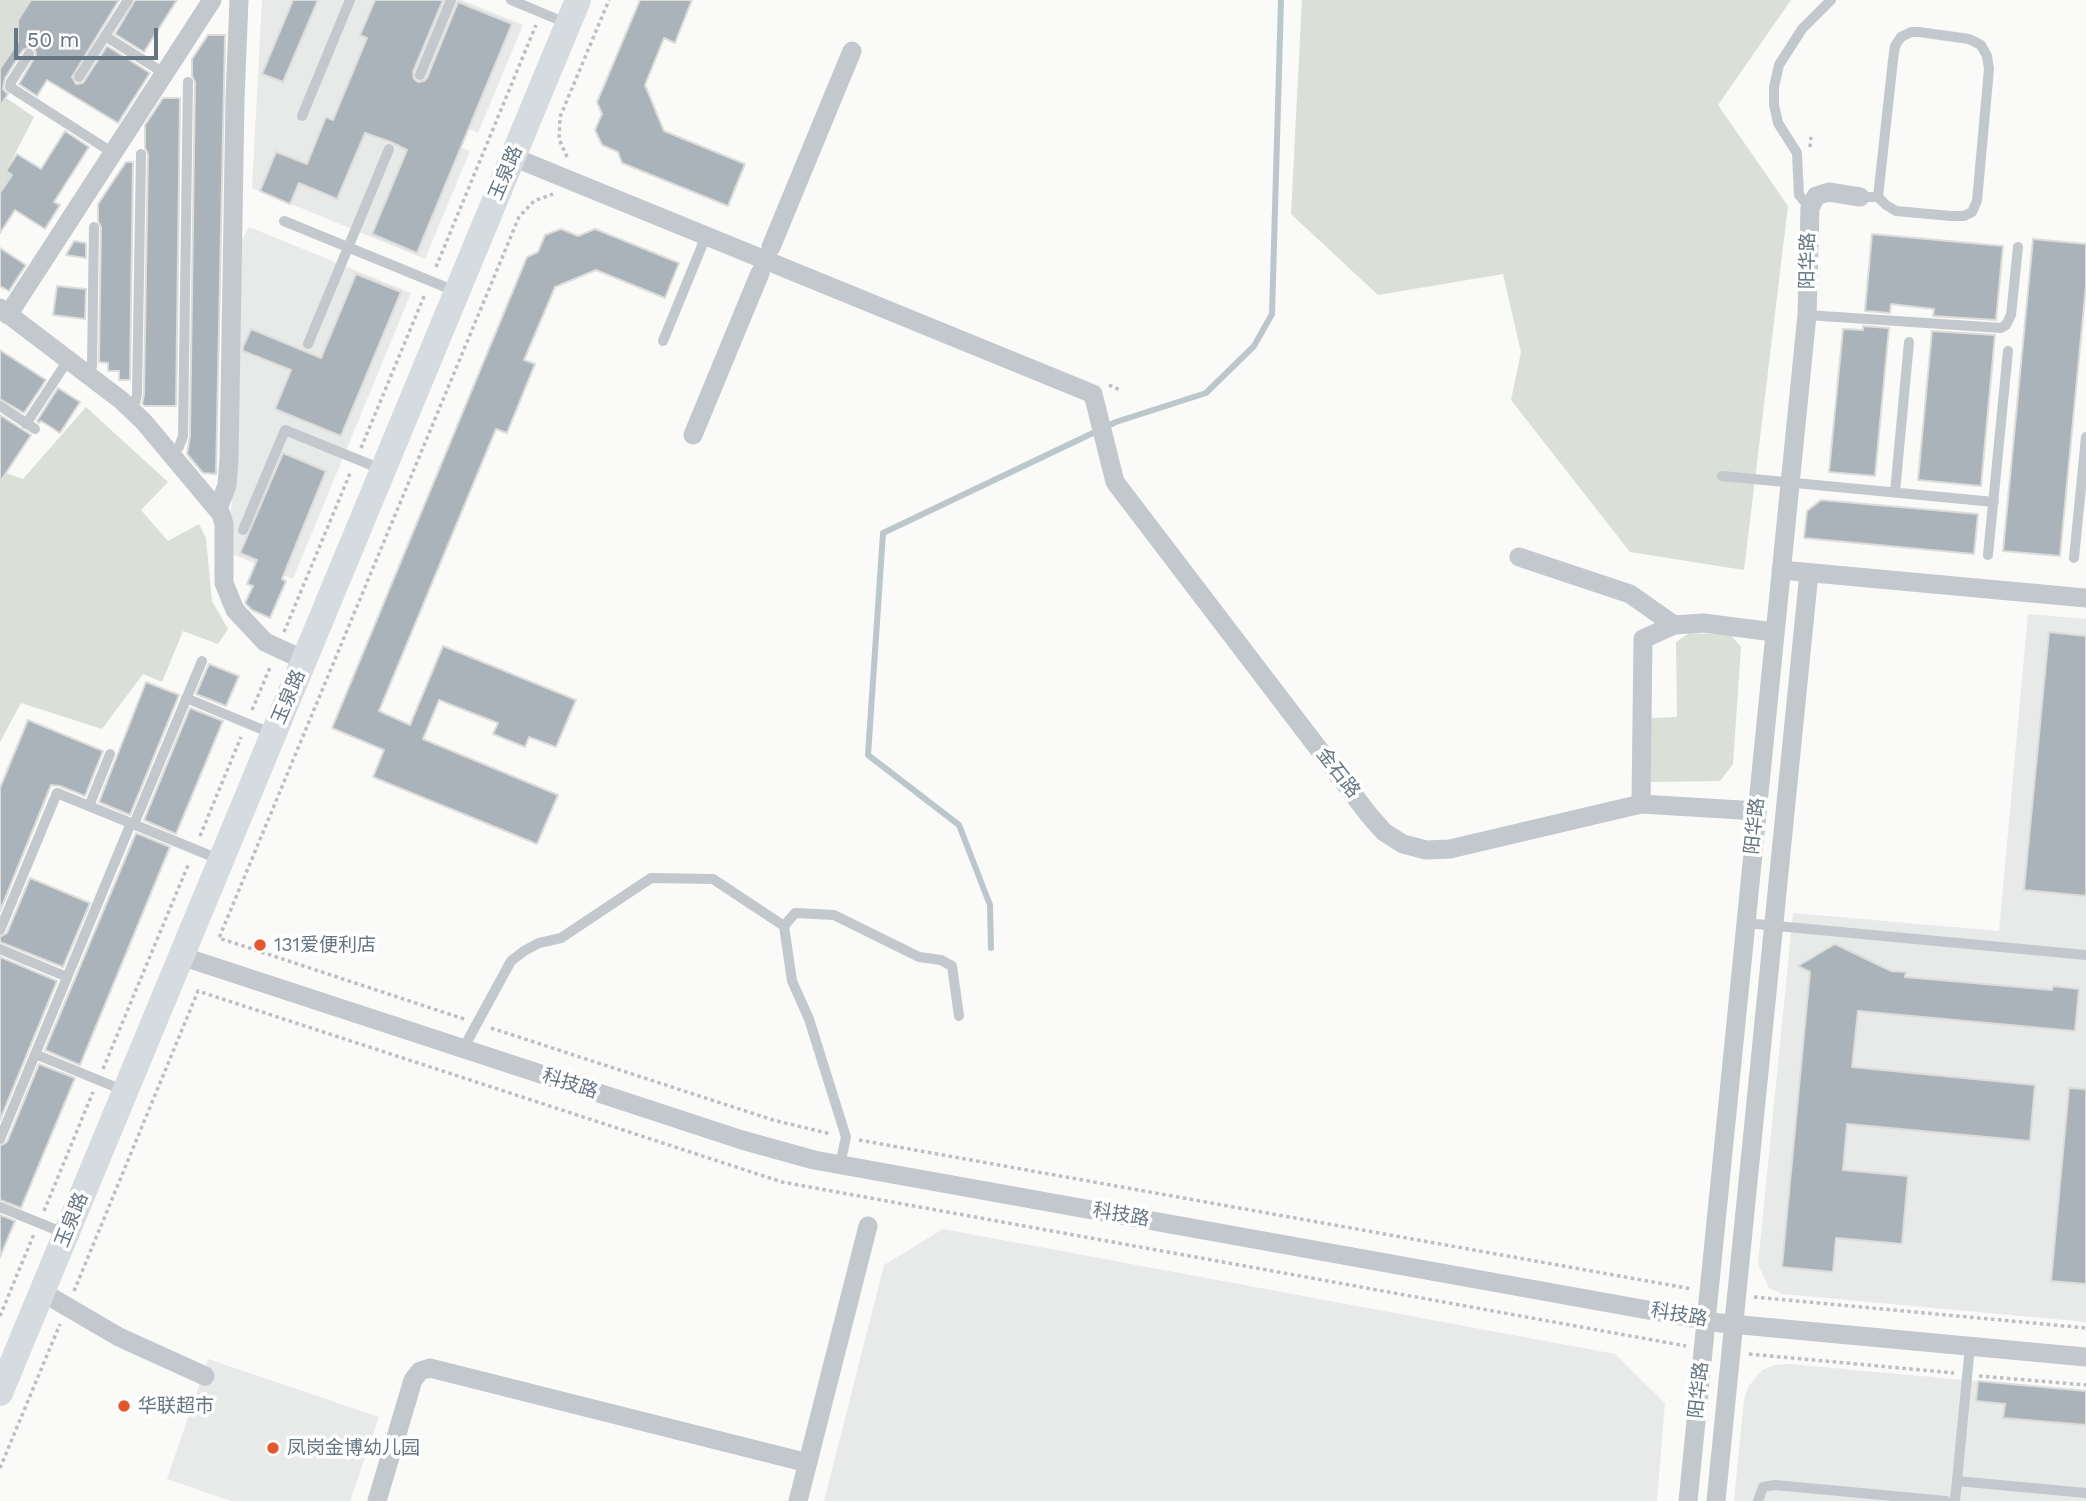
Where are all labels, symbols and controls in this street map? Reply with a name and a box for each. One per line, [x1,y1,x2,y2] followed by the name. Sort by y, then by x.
[18,14,161,58] scale bar
[27,27,79,52] text: 50 m
[484,142,528,204] street label: 玉泉路
[1796,232,1820,290] street label: 阳华路
[267,666,311,728] street label: 玉泉路
[1311,744,1365,802] street label: 金石路
[1741,796,1769,856] street label: 阳华路
[274,934,376,956] place label: 131爱便利店
[252,937,268,953] marker: 131爱便利店
[539,1064,601,1104] street label: 科技路
[51,1189,93,1251] street label: 玉泉路
[1091,1199,1151,1231] street label: 科技路
[1649,1299,1709,1331] street label: 科技路
[1685,1360,1713,1420] street label: 阳华路
[138,1395,214,1417] place label: 华联超市
[116,1398,132,1414] marker: 华联超市
[287,1437,420,1459] place label: 凤岗金博幼儿园
[265,1440,281,1456] marker: 凤岗金博幼儿园

